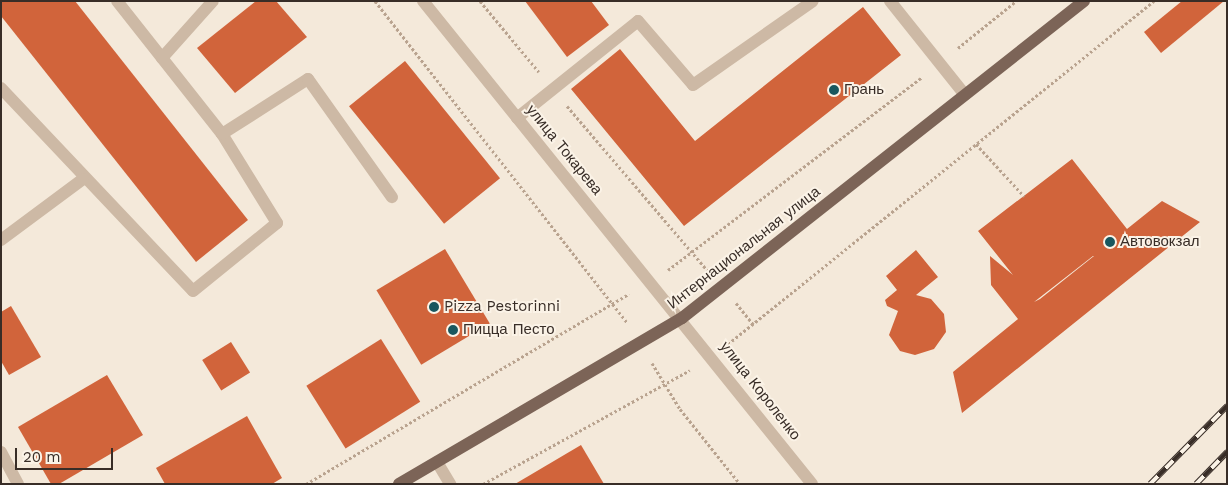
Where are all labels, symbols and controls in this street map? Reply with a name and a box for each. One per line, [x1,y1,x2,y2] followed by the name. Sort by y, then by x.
[844,81,884,99] place label: Грань
[828,84,840,96] marker: Грань
[522,101,606,199] street label: улица Токарева
[664,183,824,313] street label: Интернациональная улица
[1120,233,1200,251] place label: Автовокзал
[1104,236,1116,248] marker: Автовокзал
[444,298,560,316] place label: Pizza Pestorinni
[428,301,440,313] marker: Pizza Pestorinni
[463,321,554,339] place label: Пицца Песто
[447,324,459,336] marker: Пицца Песто
[716,338,804,444] street label: улица Короленко
[18,438,115,470] scale bar
[23,448,61,466] text: 20 m

